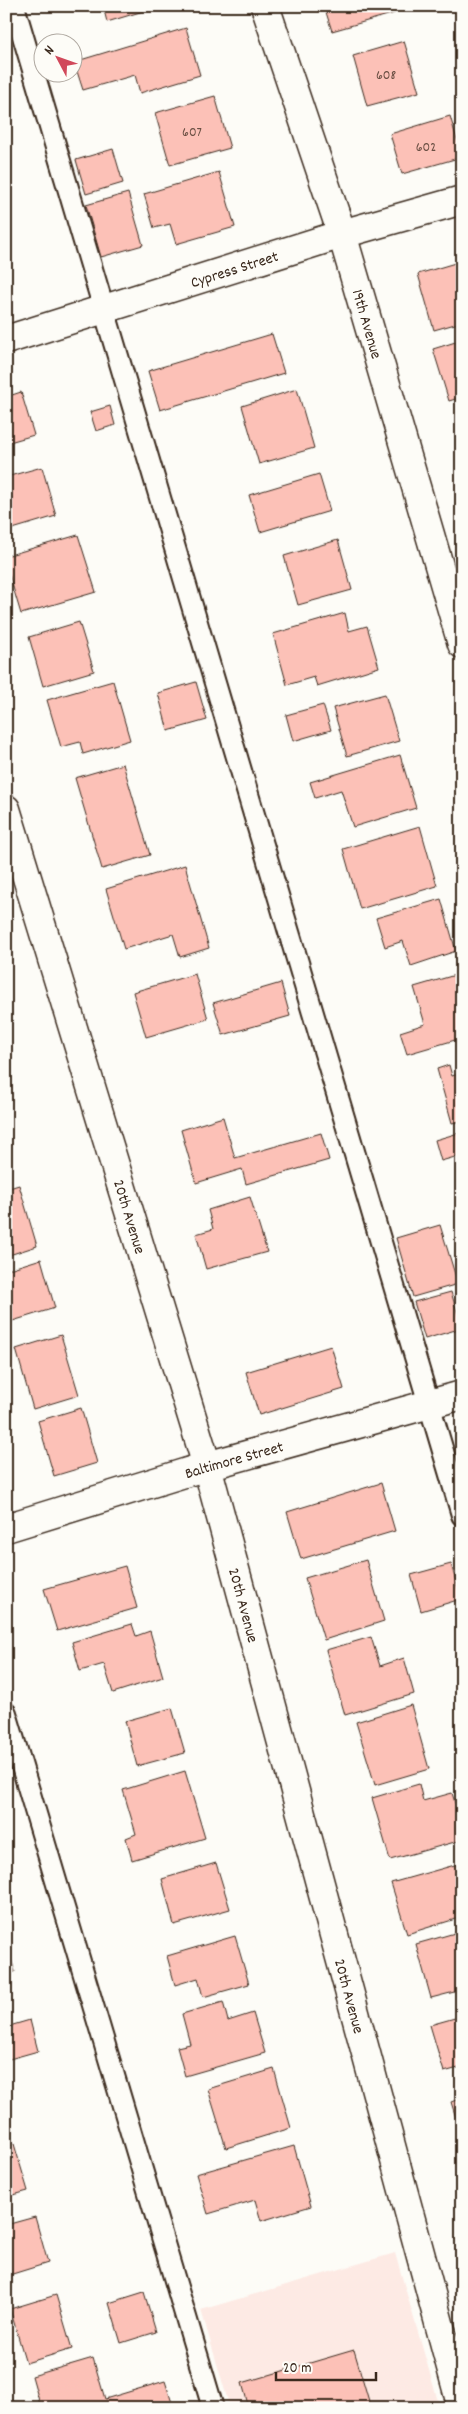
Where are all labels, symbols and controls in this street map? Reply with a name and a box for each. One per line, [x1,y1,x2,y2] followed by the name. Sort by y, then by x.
[32,32,82,82] north arrow
[40,42,60,60] text: N
[376,66,396,86] house number: 608
[182,123,202,143] house number: 607
[416,138,436,158] house number: 602
[188,246,282,295] street label: Cypress Street
[345,287,387,362] street label: 19th Avenue
[106,1177,150,1257] street label: 20th Avenue
[182,1436,286,1486] street label: Baltimore Street
[221,1566,263,1646] street label: 20th Avenue
[327,1957,369,2036] street label: 20th Avenue
[276,2349,376,2381] scale bar
[283,2358,311,2380] text: 20 m

